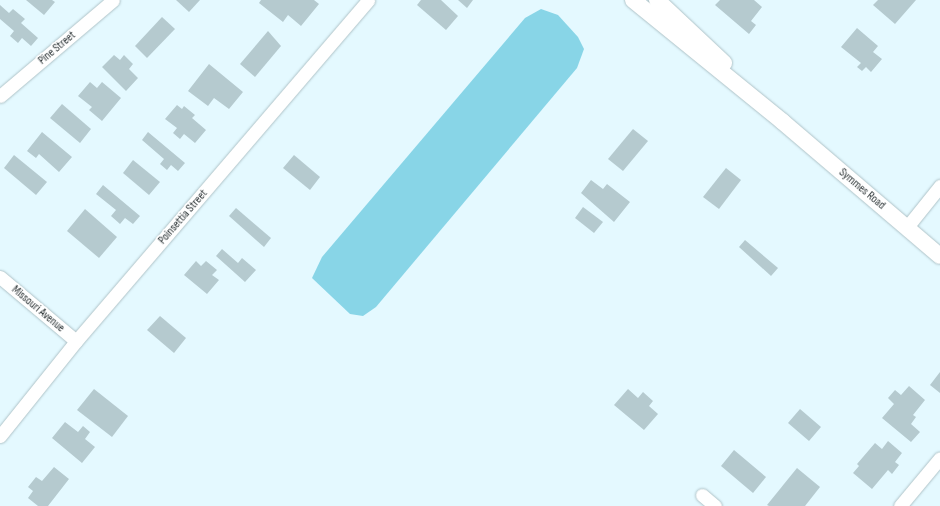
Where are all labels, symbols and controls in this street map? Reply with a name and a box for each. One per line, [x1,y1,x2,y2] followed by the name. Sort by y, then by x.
[35,28,79,68] street label: Pine Street
[836,165,888,213] street label: Symmes Road
[155,187,211,247] street label: Poinsettia Street
[9,283,67,335] street label: Missouri Avenue

